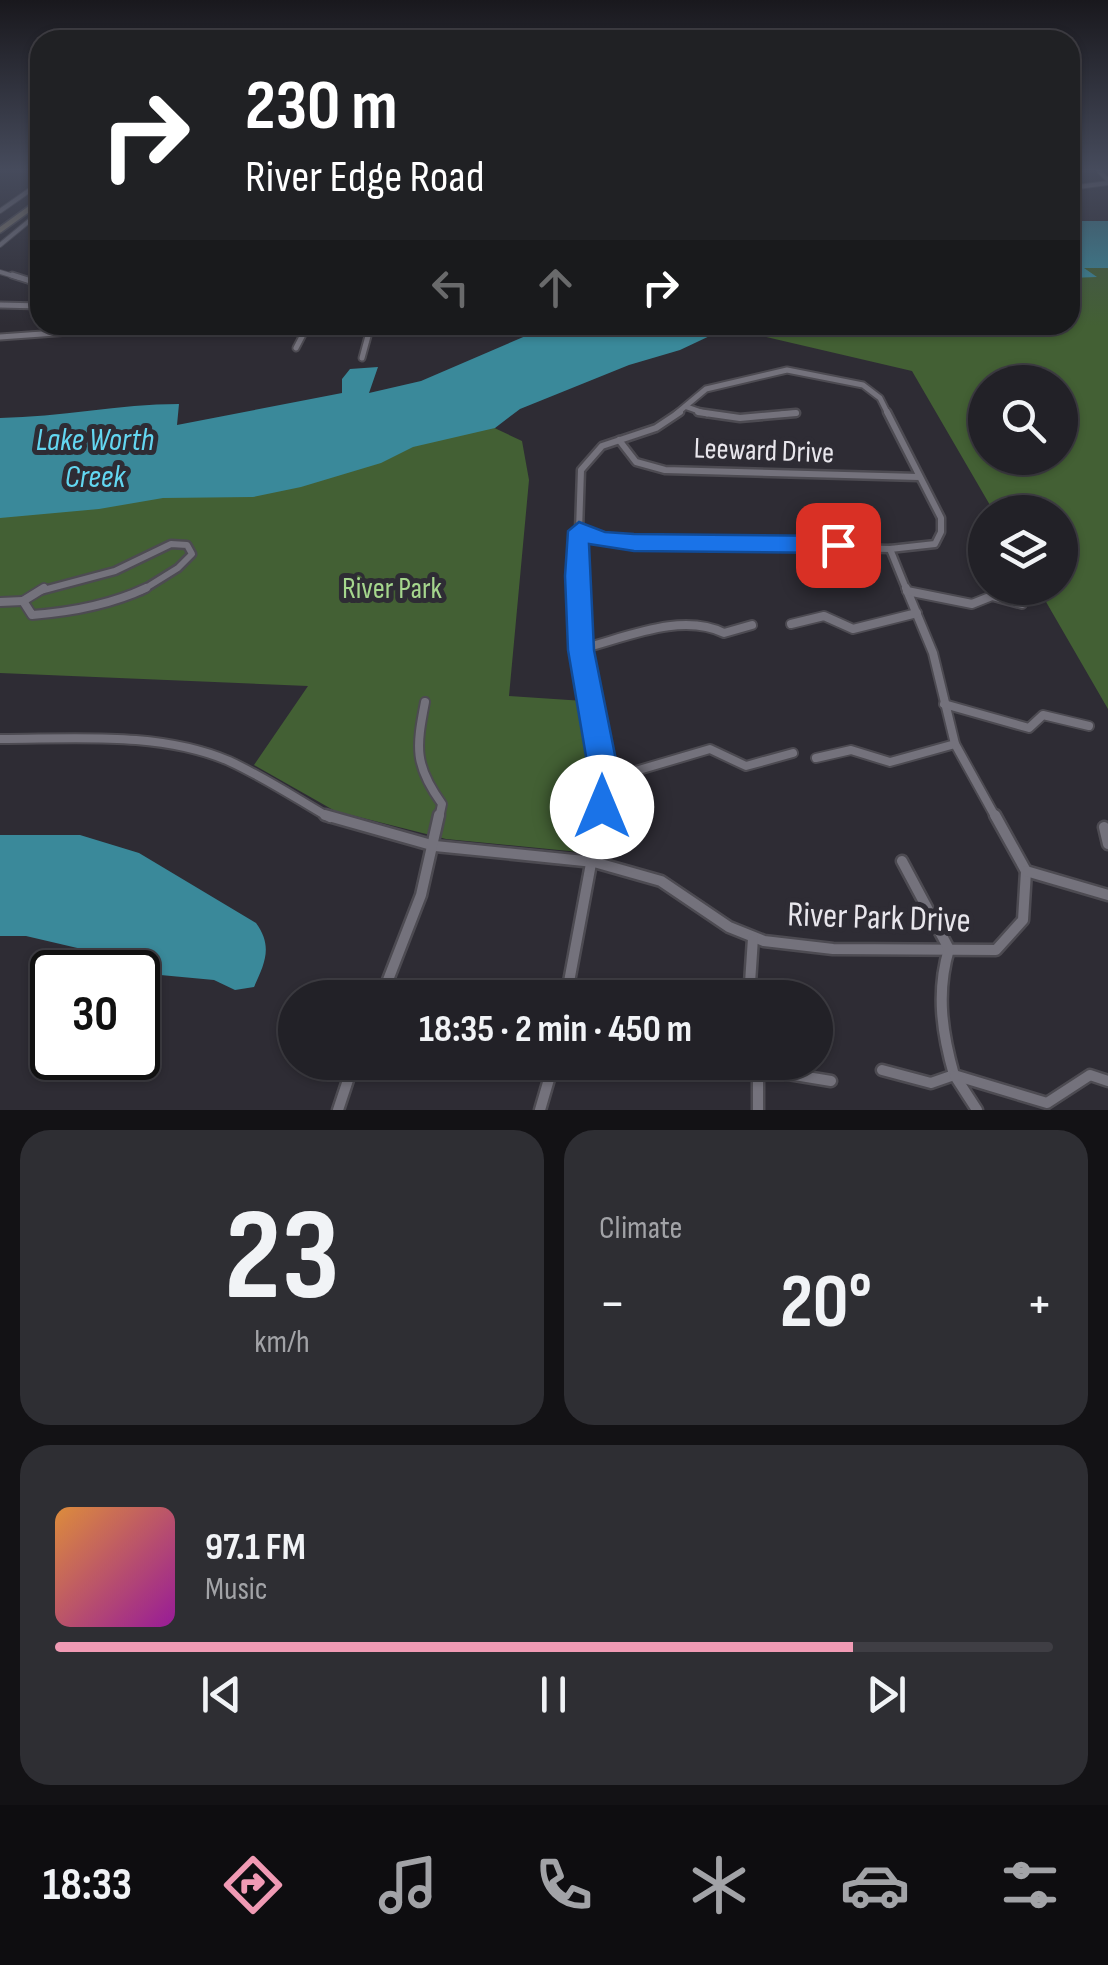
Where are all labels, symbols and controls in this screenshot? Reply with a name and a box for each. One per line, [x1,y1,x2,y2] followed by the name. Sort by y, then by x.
[245,65,398,149] text: 230 m
[80,70,210,200] icon: right
[245,150,484,205] text: River Edge Road
[423,260,478,315] icon: left
[528,260,583,315] icon: ahead
[633,260,688,315] icon: right
[968,365,1078,605] map controls
[968,365,1078,475] button: search
[36,421,154,497] water label: Lake Worth Creek
[693,431,835,471] street label: Leeward Drive
[968,495,1078,605] button: layers
[796,503,881,588] pin
[811,518,866,573] icon: arrive
[342,571,443,607] park label: River Park
[550,755,654,859] position arrow
[787,893,971,943] street label: River Park Drive
[30,950,160,1080] speed limit sign: 30
[419,1007,692,1052] text: 18:35 · 2 min · 450 m
[224,1180,340,1336] text: 23
[599,1209,682,1248] text: Climate
[780,1258,872,1349] text: 20°
[599,1271,626,1338] text: −
[1026,1271,1053,1338] text: +
[254,1323,310,1362] text: km/h
[205,1525,306,1570] text: 97.1 FM
[205,1570,268,1609] text: Music
[194,1667,249,1722] icon: previous
[526,1667,581,1722] icon: pause
[859,1667,914,1722] icon: next
[218,1850,288,1920] icon: directions
[373,1850,443,1920] icon: music
[529,1850,599,1920] icon: phone
[684,1850,754,1920] icon: climate
[840,1850,910,1920] icon: car
[995,1850,1065,1920] icon: filters
[43,1858,132,1913] text: 18:33

